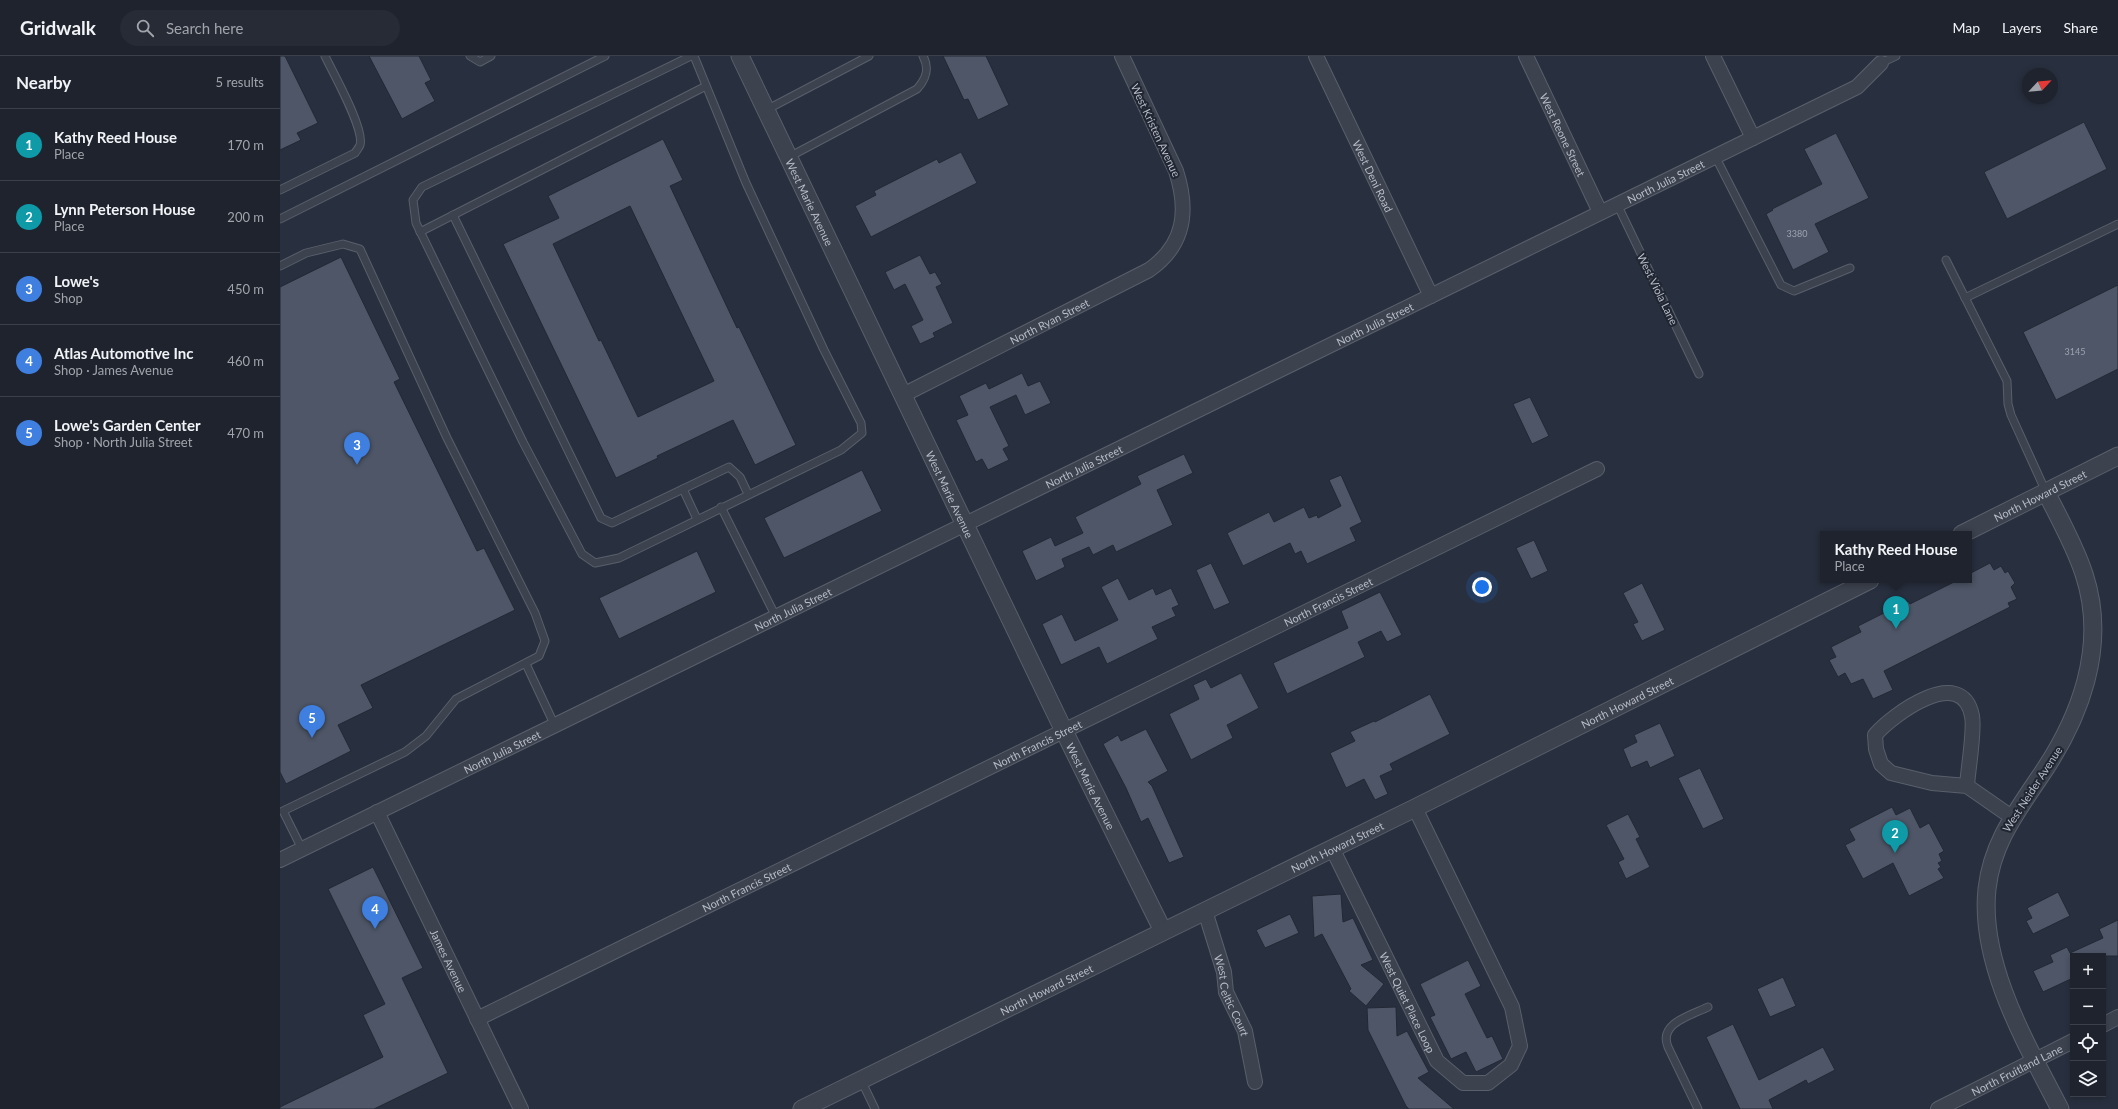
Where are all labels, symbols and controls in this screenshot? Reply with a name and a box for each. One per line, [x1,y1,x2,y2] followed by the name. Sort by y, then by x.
[120,10,400,46] search box
[20,16,96,39] text: Gridwalk
[134,17,156,39] icon: search
[166,19,243,37] text: Search here
[1952,19,1980,36] text: Map
[2002,19,2042,36] text: Layers
[2064,19,2098,36] text: Share
[2022,68,2058,104] north arrow
[16,72,71,93] text: Nearby
[216,74,264,90] text: 5 results
[1129,81,1183,179] street label: West Kristen Avenue
[1538,91,1589,178] street label: West Reone Street
[54,128,177,146] text: Kathy Reed House
[25,137,33,153] text: 1
[227,137,264,153] text: 170 m
[1351,138,1396,214] street label: West Deni Road
[54,146,84,162] text: Place
[784,156,837,248] street label: West Marie Avenue
[1625,156,1706,205] street label: North Julia Street
[54,200,195,218] text: Lynn Peterson House
[25,209,33,225] text: 2
[227,209,264,225] text: 200 m
[54,218,84,234] text: Place
[1787,228,1807,239] house number: 3380
[1635,251,1681,327] street label: West Viola Lane
[54,272,99,290] text: Lowe's
[25,281,33,297] text: 3
[227,281,264,297] text: 450 m
[54,290,83,306] text: Shop
[1007,295,1091,346] street label: North Ryan Street
[1334,299,1415,348] street label: North Julia Street
[54,344,194,362] text: Atlas Automotive Inc
[2065,346,2085,357] house number: 3145
[25,353,33,369] text: 4
[227,353,264,369] text: 460 m
[54,362,173,378] text: Shop · James Avenue
[54,416,201,434] text: Lowe's Garden Center
[25,425,33,441] text: 5
[227,425,264,441] text: 470 m
[344,432,370,465] pin: 3
[54,434,192,450] text: Shop · North Julia Street
[1043,442,1124,490] street label: North Julia Street
[924,448,977,540] street label: West Marie Avenue
[1991,467,2088,524] street label: North Howard Street
[1820,531,1972,583] popup
[1834,540,1958,558] text: Kathy Reed House
[1834,558,1865,574] text: Place
[1281,574,1374,628] street label: North Francis Street
[1472,577,1492,597] your location
[752,584,833,633] street label: North Julia Street
[1883,596,1909,629] pin: 1
[1579,673,1675,730] street label: North Howard Street
[299,705,325,738] pin: 5
[991,717,1084,771] street label: North Francis Street
[461,727,543,776] street label: North Julia Street
[1064,740,1118,832] street label: West Marie Avenue
[1999,744,2065,834] street label: West Neider Avenue
[1288,818,1386,875] street label: North Howard Street
[1882,820,1908,853] pin: 2
[700,859,793,914] street label: North Francis Street
[362,896,388,929] pin: 4
[428,927,470,994] street label: James Avenue
[1378,950,1438,1055] street label: West Quiet Place Loop
[1212,953,1252,1037] street label: West Celtic Court
[2070,953,2106,1097] map controls
[2070,953,2106,989] button: +
[998,961,1095,1017] street label: North Howard Street
[2070,989,2106,1025] button: −
[2070,1025,2106,1061] button: locate
[1969,1041,2064,1098] street label: North Fruitland Lane
[2070,1061,2106,1097] button: layers

